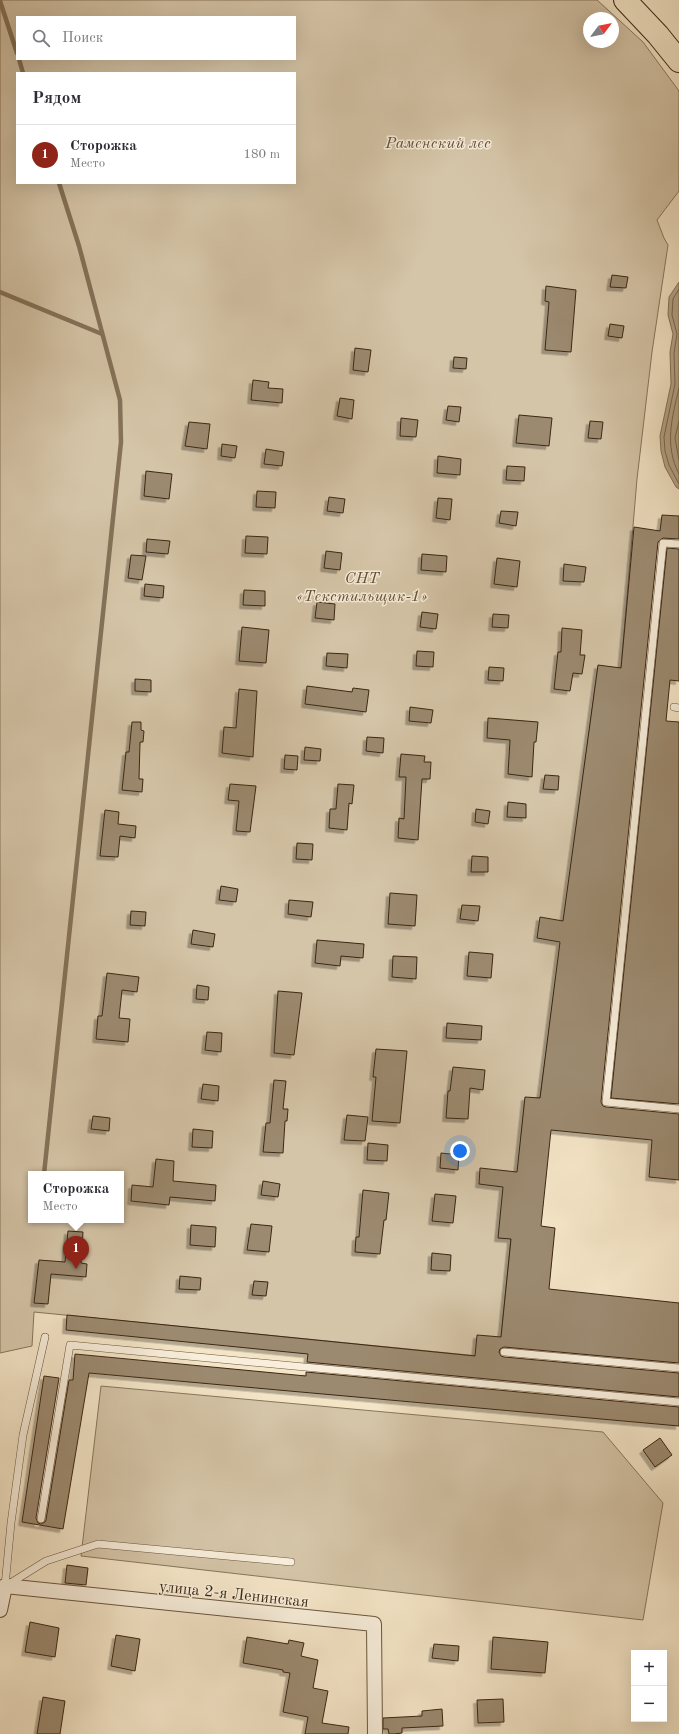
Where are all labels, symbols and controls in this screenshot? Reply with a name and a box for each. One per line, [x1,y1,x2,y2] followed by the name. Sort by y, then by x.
[583,12,619,48] north arrow
[16,16,296,60] search box
[30,27,52,49] icon: search
[62,31,103,46] text: Поиск
[32,90,81,107] text: Рядом
[384,136,491,152] park label: Раменский лес
[70,139,137,154] text: Сторожка
[41,148,49,161] text: 1
[243,148,280,161] text: 180 m
[70,157,105,170] text: Место
[297,571,427,605] park label: СНТ «Текстильщик-1»
[450,1141,470,1161] your location
[28,1171,124,1223] popup
[43,1182,109,1197] text: Сторожка
[43,1200,78,1213] text: Место
[63,1236,89,1269] pin: 1
[158,1579,310,1611] street label: улица 2-я Ленинская
[631,1650,667,1722] map controls
[631,1650,667,1686] button: +
[631,1686,667,1722] button: −

